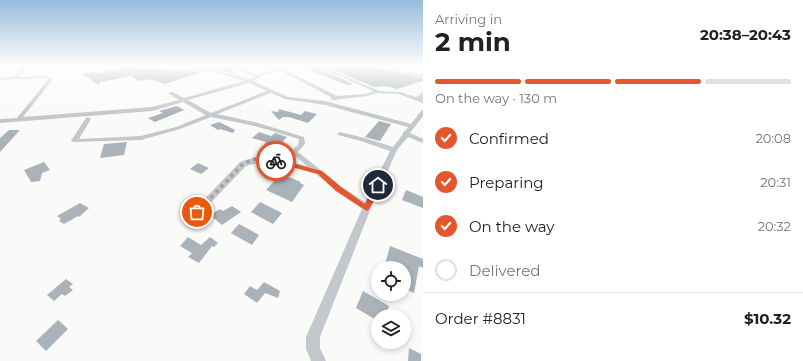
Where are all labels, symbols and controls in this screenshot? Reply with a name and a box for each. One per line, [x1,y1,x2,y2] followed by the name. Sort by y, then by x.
[435,11,502,27] text: Arriving in
[700,25,791,44] text: 20:38–20:43
[435,26,511,58] text: 2 min
[435,90,557,106] text: On the way · 130 m
[435,127,457,149] icon: check
[469,129,549,148] text: Confirmed
[755,130,791,146] text: 20:08
[256,141,296,181] courier
[265,150,287,172] icon: bike
[361,168,395,202] pin
[435,171,457,193] icon: check
[469,173,544,192] text: Preparing
[367,174,389,196] icon: home
[760,174,791,190] text: 20:31
[180,195,214,229] pin
[186,201,208,223] icon: bag
[435,215,457,237] icon: check
[469,217,554,236] text: On the way
[758,218,791,234] text: 20:32
[371,261,411,349] map controls
[371,261,411,301] button: locate
[469,261,541,280] text: Delivered
[371,309,411,349] button: layers
[435,309,526,328] text: Order #8831
[744,309,791,328] text: $10.32

